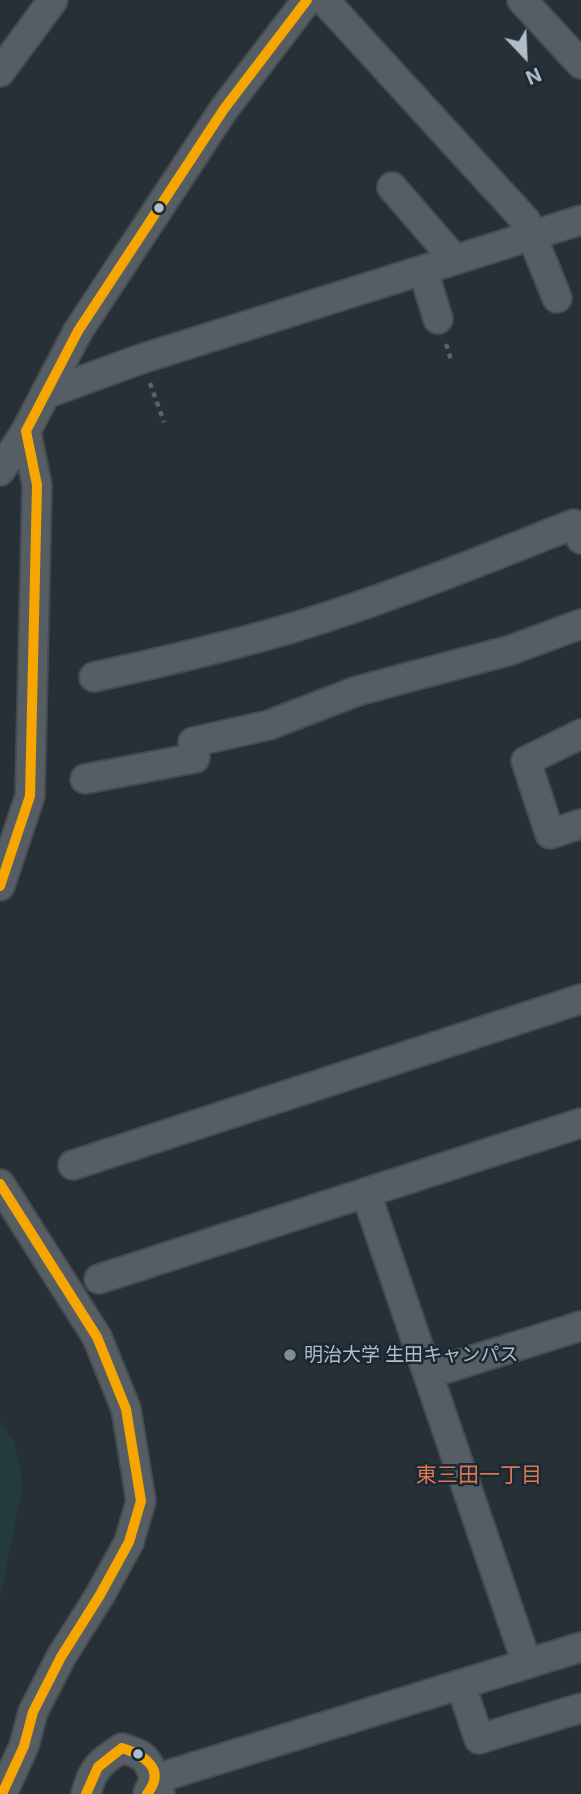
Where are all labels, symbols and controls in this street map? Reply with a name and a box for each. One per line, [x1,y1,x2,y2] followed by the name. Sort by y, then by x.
[490,21,560,91] north arrow
[522,62,545,89] text: N
[152,201,166,215] unlabelled marker
[304,1344,518,1366] place label: 明治大学 生田キャンパス
[282,1347,298,1363] marker: 明治大学 生田キャンパス
[416,1463,542,1489] district label: 東三田一丁目
[131,1747,145,1761] unlabelled marker

